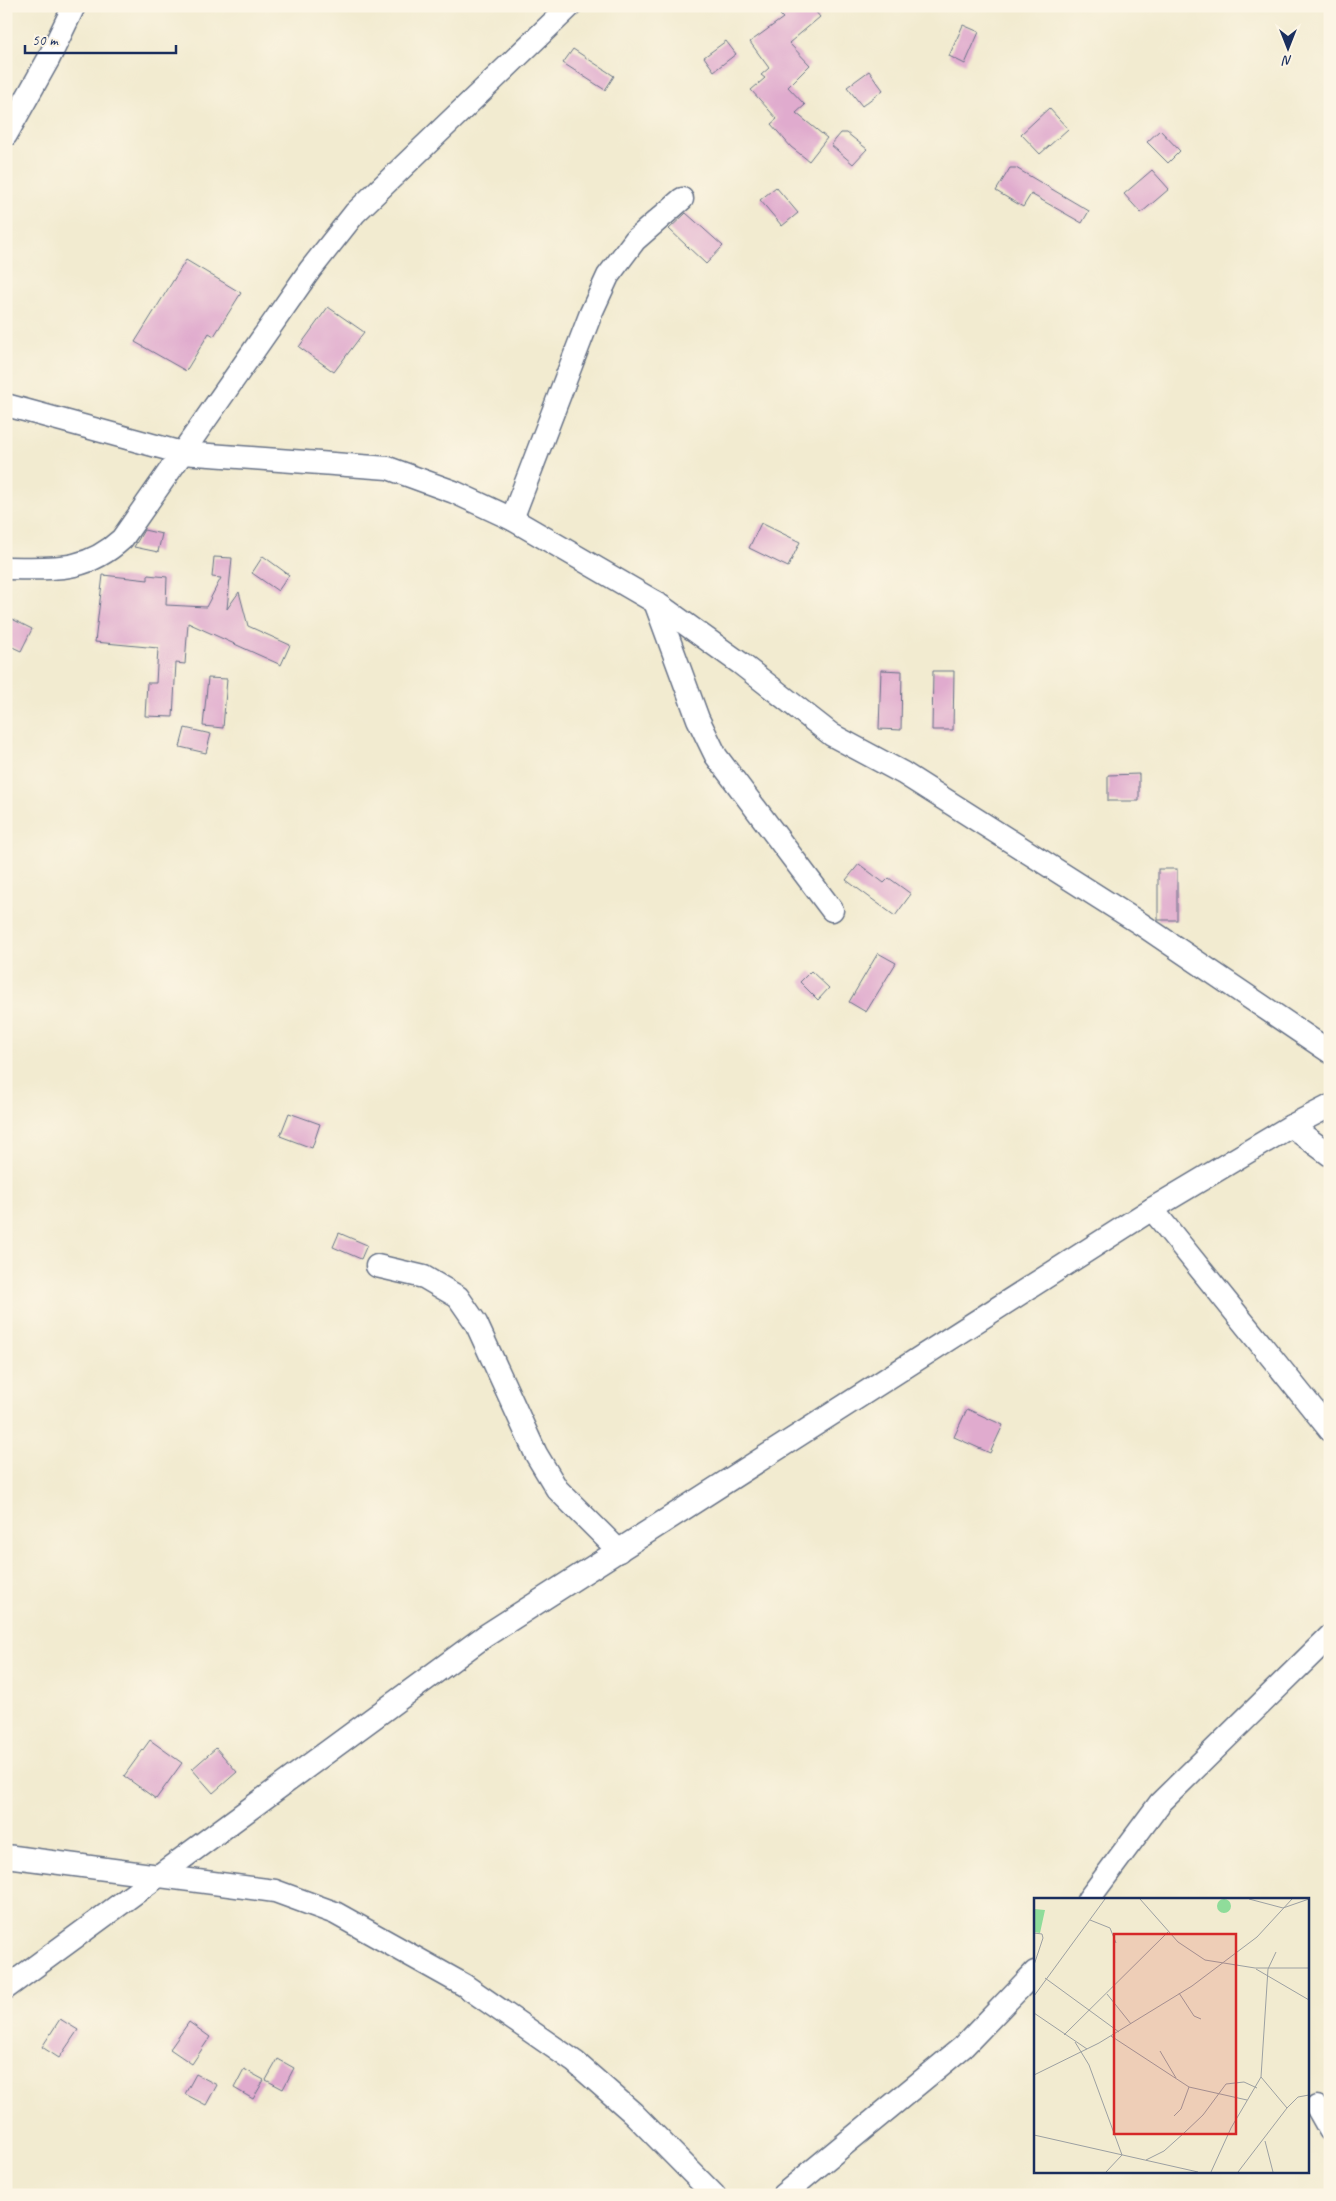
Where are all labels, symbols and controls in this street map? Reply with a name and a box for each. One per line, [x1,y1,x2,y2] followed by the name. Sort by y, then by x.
[25,22,176,54] scale bar
[1264,22,1314,72] north arrow
[32,31,59,50] text: 50 m
[1281,52,1292,69] text: N
[1034,1898,1308,2174] inset map

